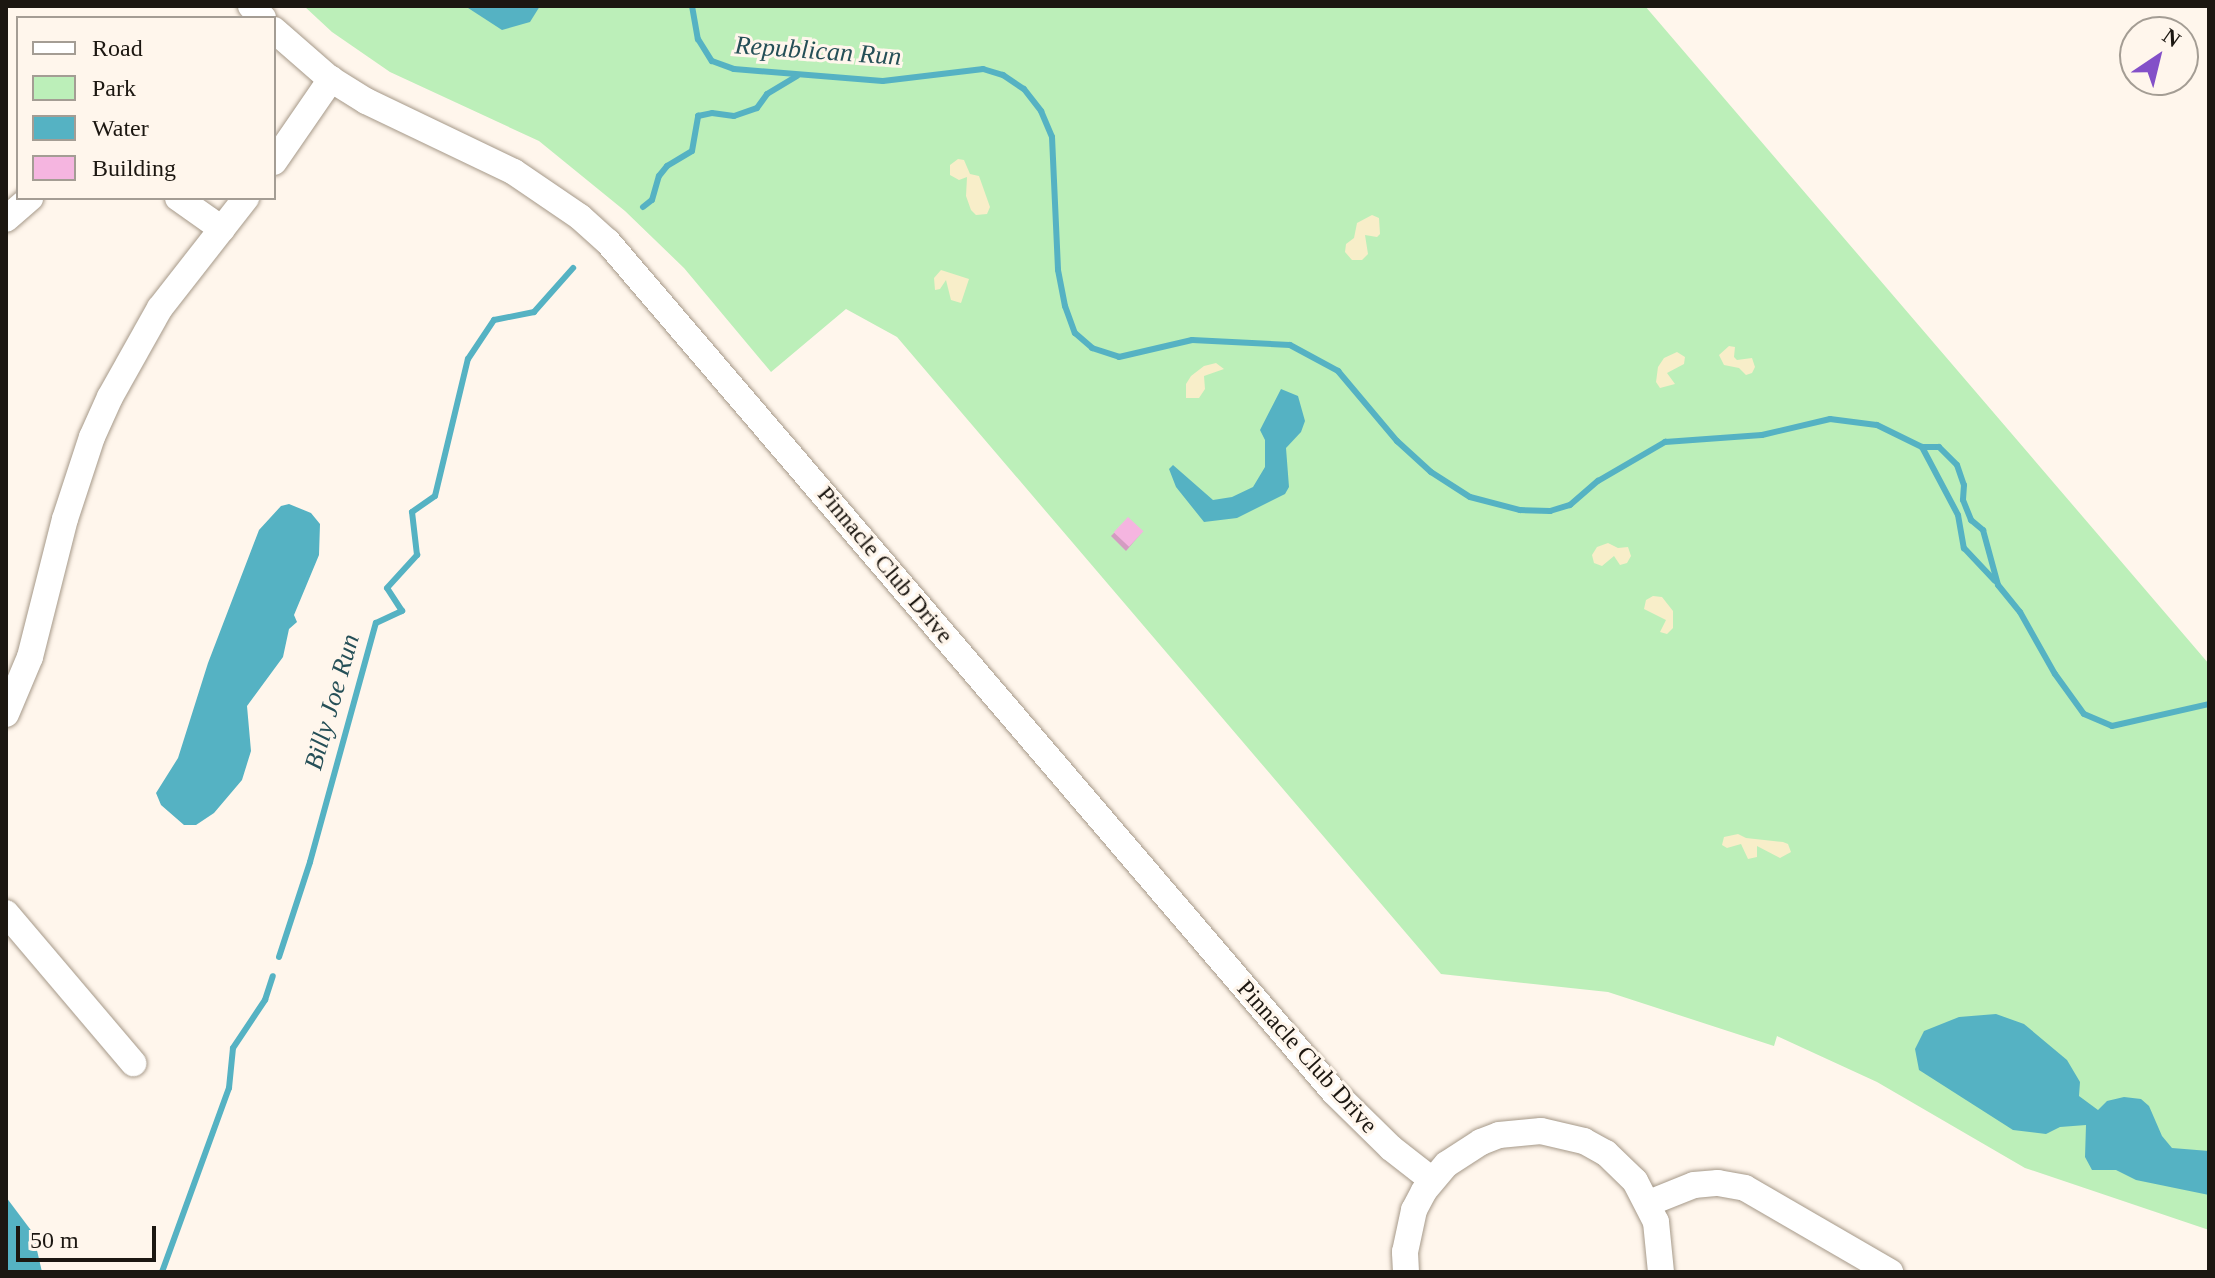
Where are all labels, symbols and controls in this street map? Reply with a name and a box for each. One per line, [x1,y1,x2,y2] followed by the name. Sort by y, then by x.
[16,16,276,200] legend
[2119,16,2199,96] north arrow
[2158,23,2186,52] text: N
[734,30,902,72] water label: Republican Run
[92,35,143,61] text: Road
[92,75,136,101] text: Park
[92,115,149,141] text: Water
[92,155,176,181] text: Building
[811,481,959,649] street label: Pinnacle Club Drive
[298,630,366,774] water label: Billy Joe Run
[1231,975,1383,1139] street label: Pinnacle Club Drive
[20,1210,160,1260] scale bar
[30,1227,79,1253] text: 50 m

